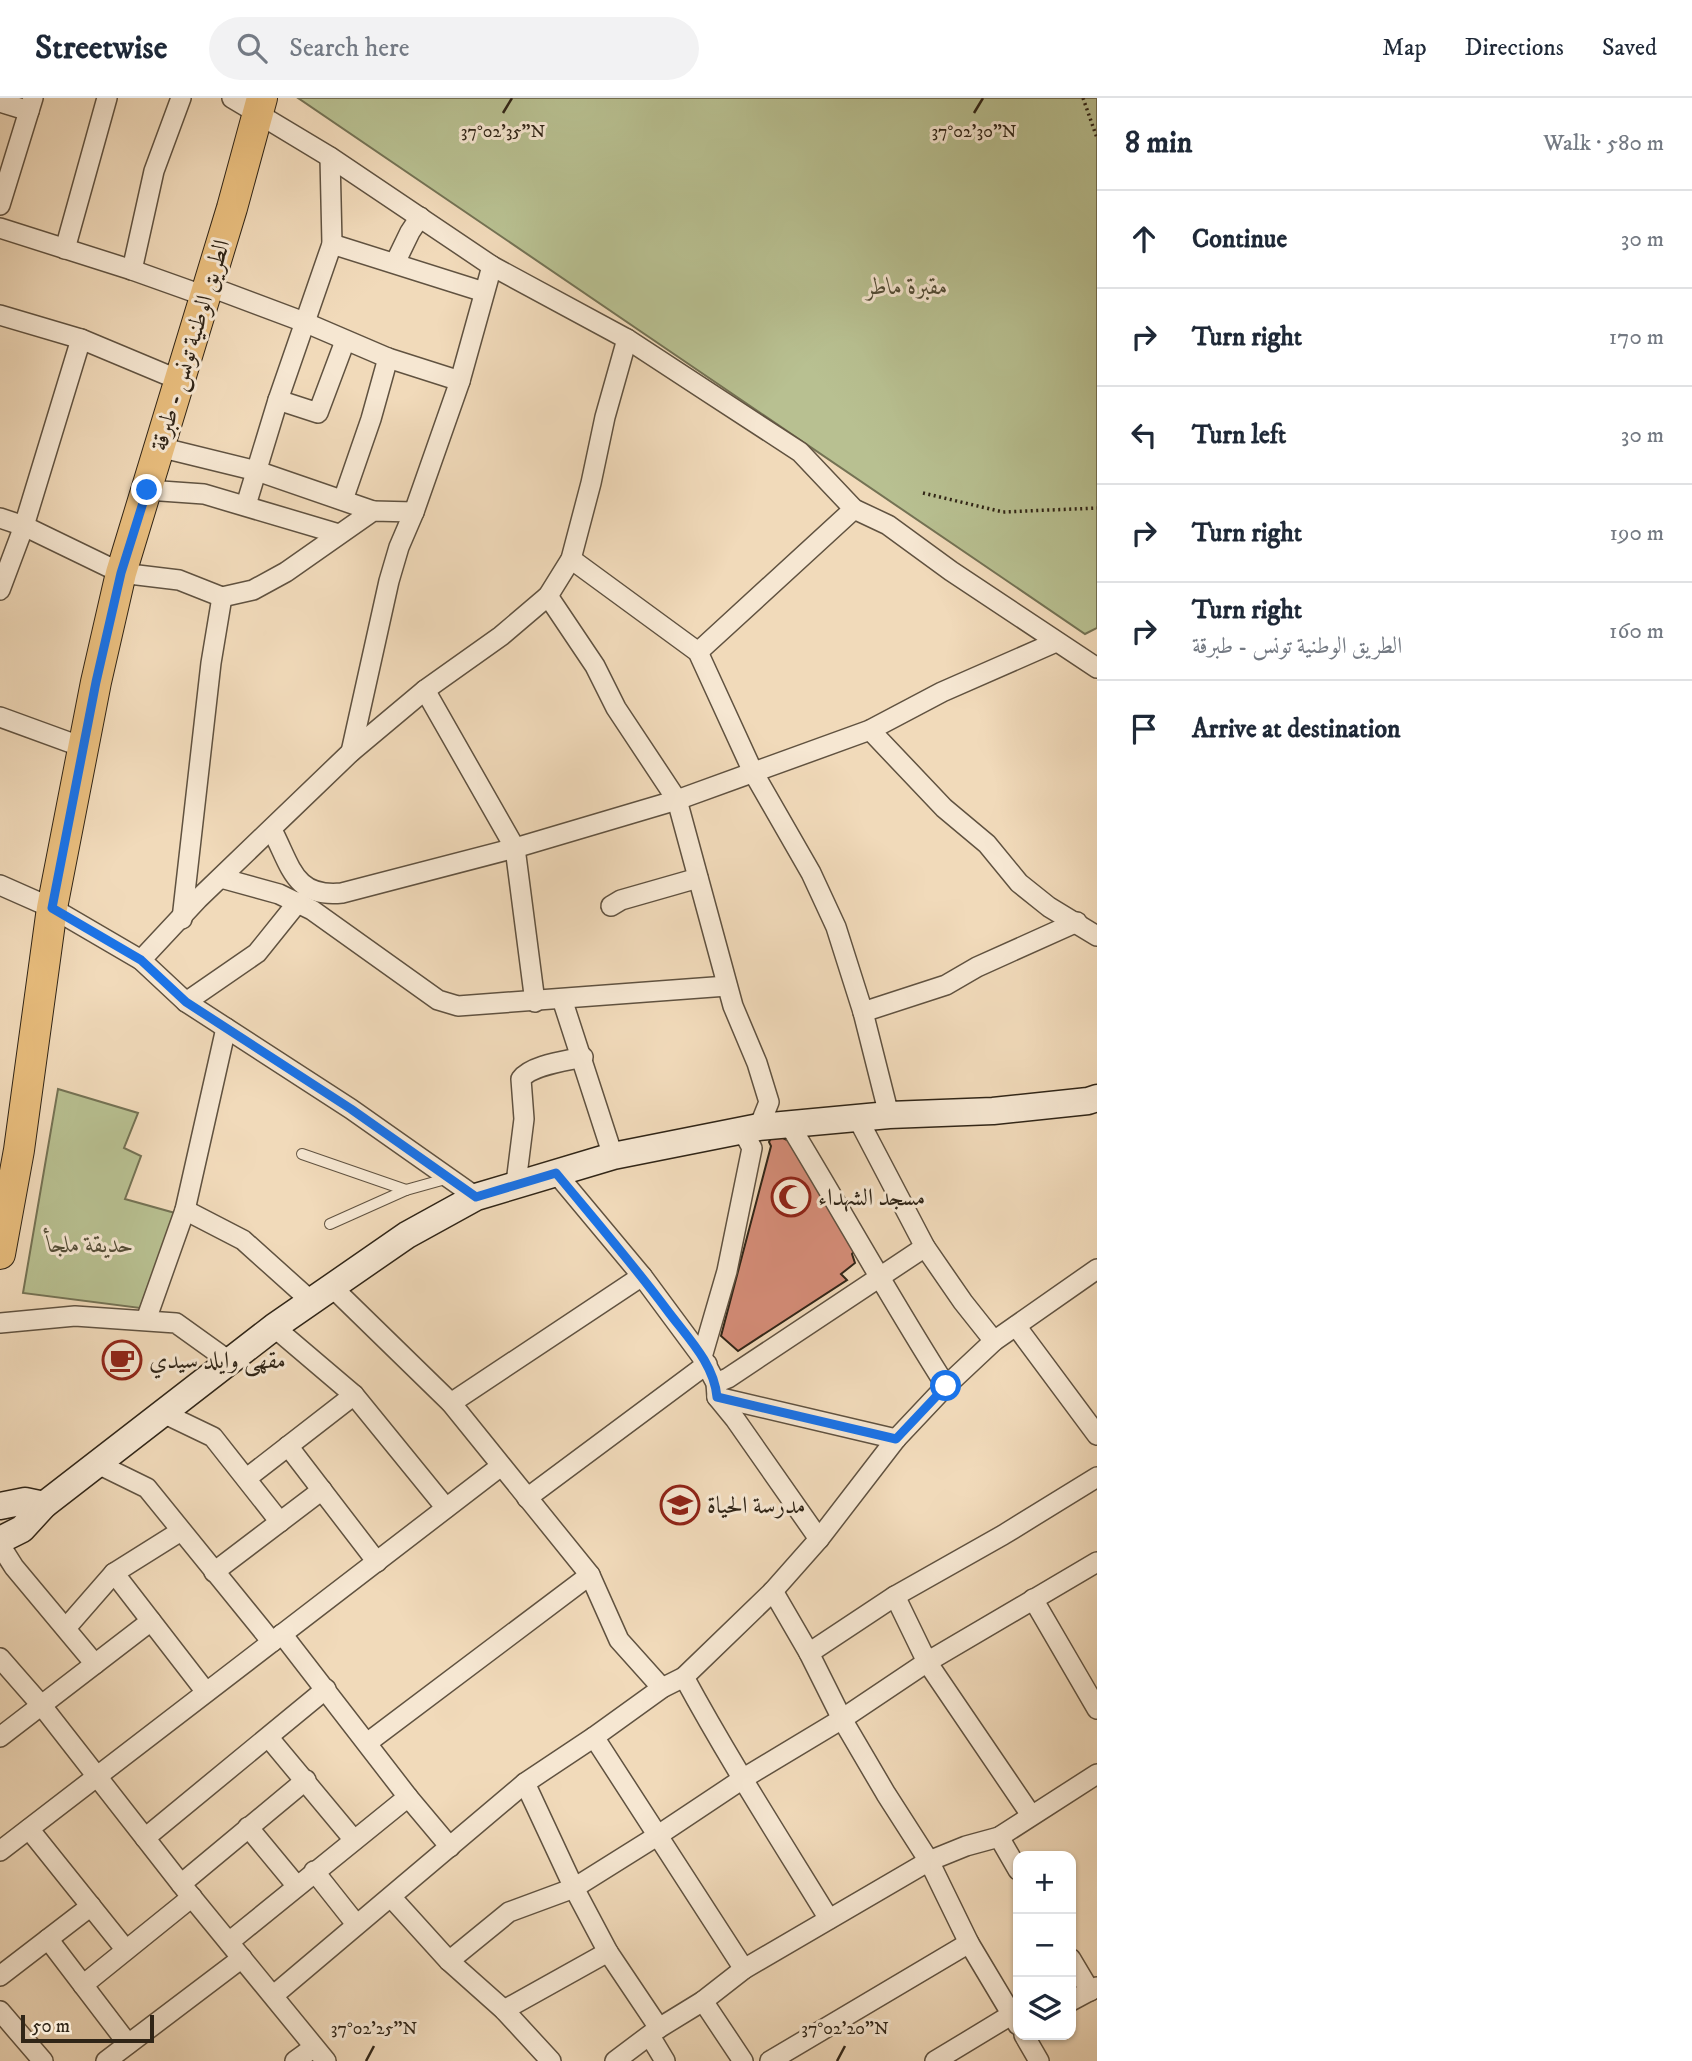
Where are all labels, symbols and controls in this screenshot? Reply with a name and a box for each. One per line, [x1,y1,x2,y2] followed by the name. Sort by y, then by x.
[209,17,699,80] search box
[35,28,167,69] text: Streetwise
[233,29,271,67] icon: search
[289,32,409,65] text: Search here
[1382,33,1427,63] text: Map
[1465,33,1564,63] text: Directions
[1602,33,1657,63] text: Saved
[461,121,545,143] text: 37°02'35"N
[931,121,1017,143] text: 37°02'30"N
[1125,125,1192,162] text: 8 min
[1543,129,1664,158] text: Walk · 580 m
[1125,220,1163,258] icon: ahead
[1192,223,1287,256] text: Continue
[1621,225,1664,254] text: 30 m
[145,236,237,455] street label: الطريق الوطنية تونس - طبرقة
[864,272,948,302] park label: مقبرة ماطر
[1125,318,1163,356] icon: right
[1192,321,1302,354] text: Turn right
[1609,323,1664,352] text: 170 m
[1125,416,1163,454] icon: left
[1192,419,1286,452] text: Turn left
[1621,421,1664,450] text: 30 m
[131,474,162,505] route end
[1125,514,1163,552] icon: right
[1192,517,1302,550] text: Turn right
[1610,519,1664,548] text: 190 m
[1192,594,1302,627] text: Turn right
[1125,612,1163,650] icon: right
[1609,617,1664,646] text: 160 m
[1192,632,1402,661] text: الطريق الوطنية تونس - طبرقة
[1125,710,1163,748] icon: arrive
[1192,713,1401,746] text: Arrive at destination
[770,1176,812,1218] mosque icon: مسجد الشهداء
[818,1183,925,1213] place label: مسجد الشهداء
[43,1227,134,1260] park label: حديقة ملجأ
[101,1339,143,1381] cafe icon: مقهى وايلد سيدي
[149,1346,286,1379] place label: مقهى وايلد سيدي
[930,1370,961,1401] route start
[659,1484,701,1526] school or university icon: مدرسة الحياة
[707,1491,806,1521] place label: مدرسة الحياة
[1013,1851,1076,2040] map controls
[1013,1851,1076,1914] button: +
[1013,1914,1076,1977] button: −
[1013,1977,1076,2040] button: layers
[21,2012,154,2044] scale bar
[32,2015,70,2038] text: 50 m
[331,2018,417,2040] text: 37°02'25"N
[801,2018,889,2040] text: 37°02'20"N

